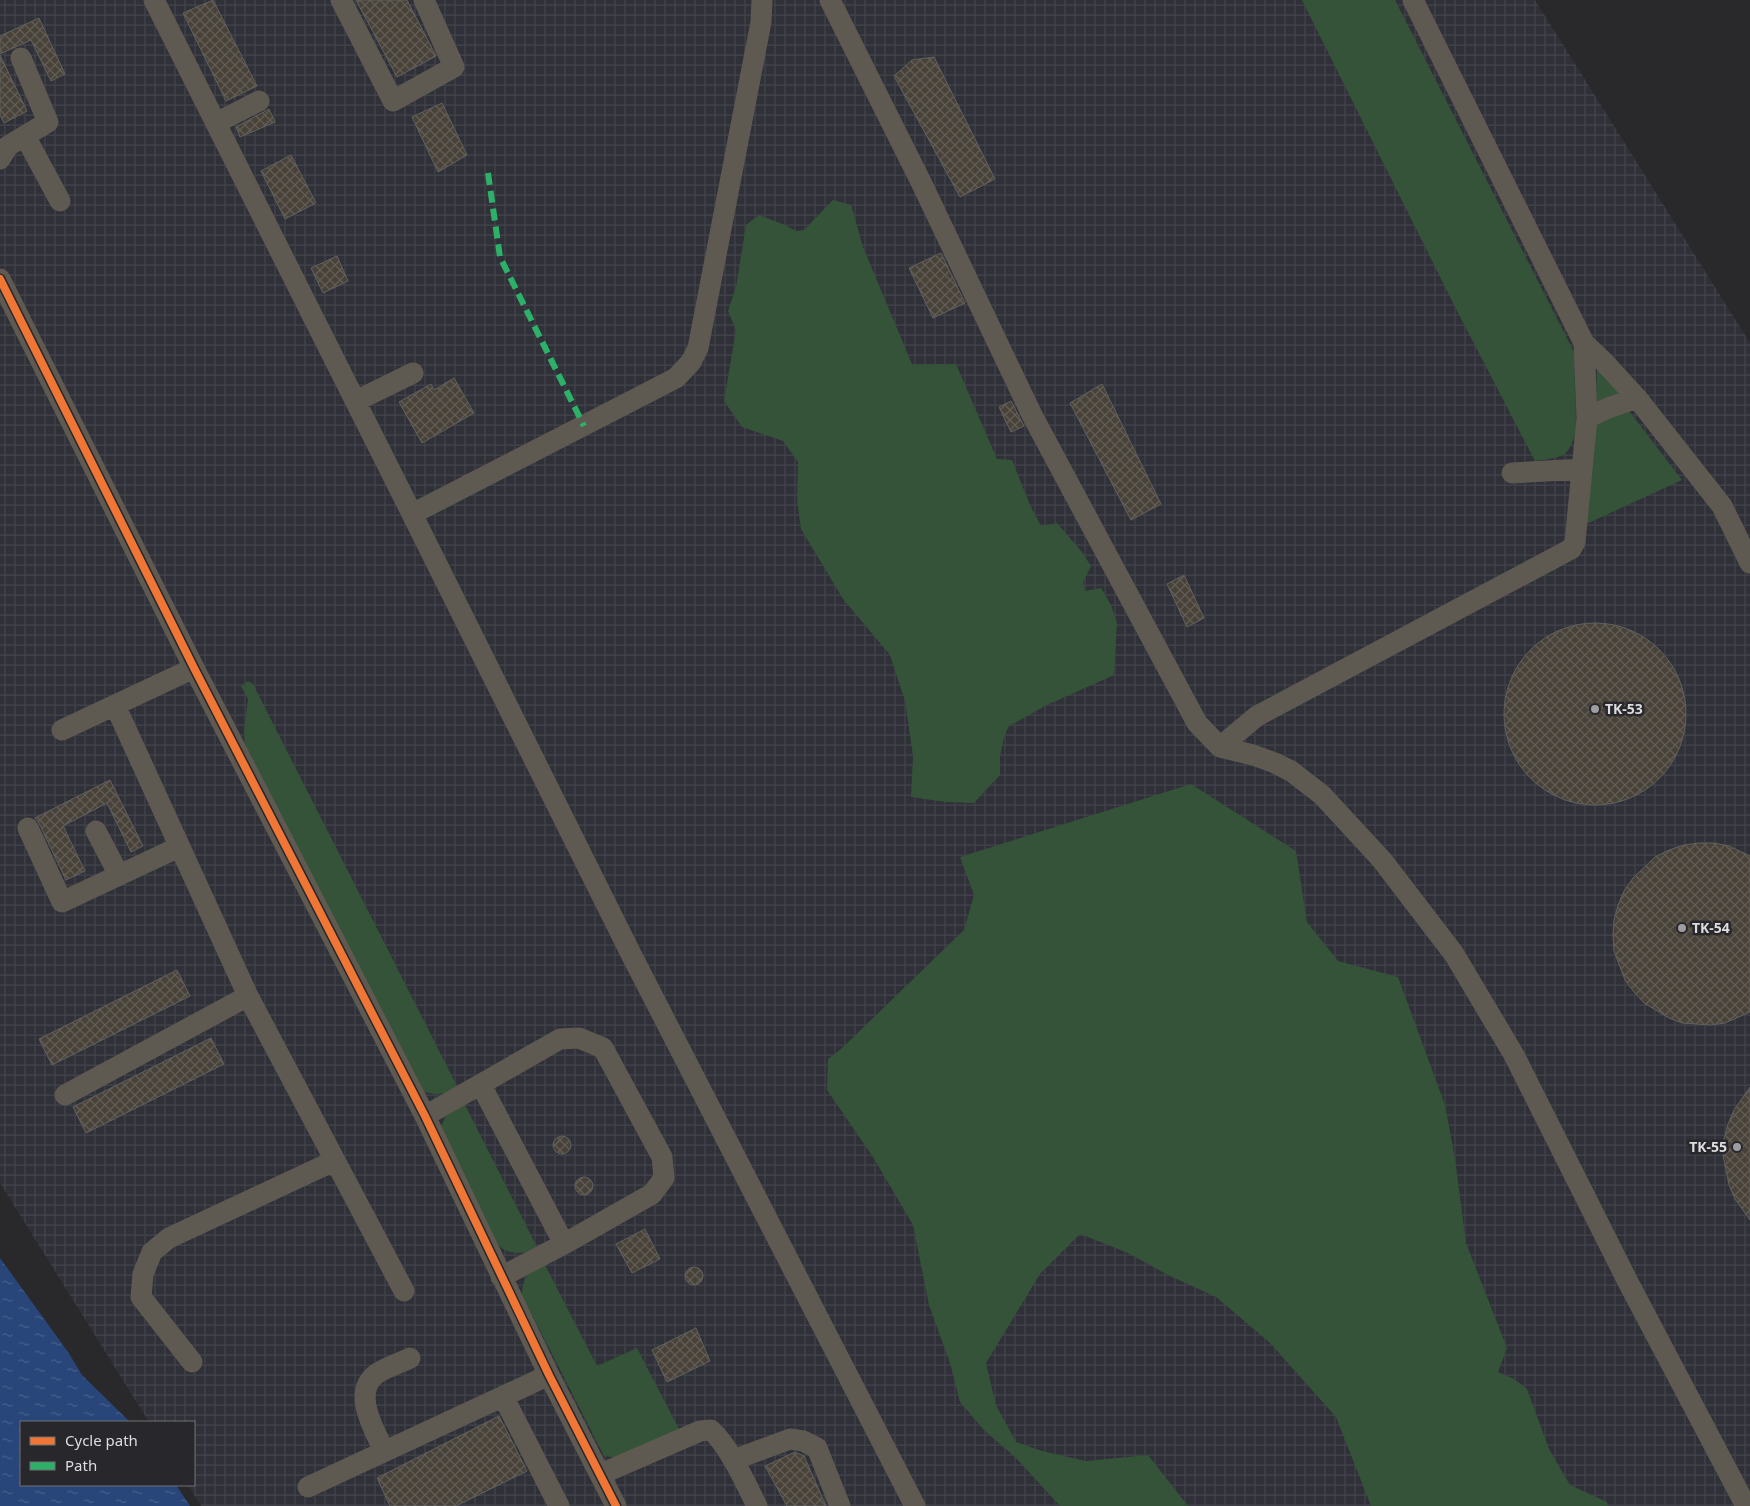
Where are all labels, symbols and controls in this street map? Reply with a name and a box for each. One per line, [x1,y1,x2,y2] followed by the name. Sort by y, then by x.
[1605,699,1643,718] place label: TK-53
[1589,703,1601,715] marker: TK-53
[1692,918,1730,937] place label: TK-54
[1676,922,1688,934] marker: TK-54
[1689,1137,1727,1156] place label: TK-55
[1731,1141,1743,1153] marker: TK-55
[20,1421,195,1486] legend
[65,1430,138,1450] text: Cycle path
[65,1455,97,1475] text: Path

